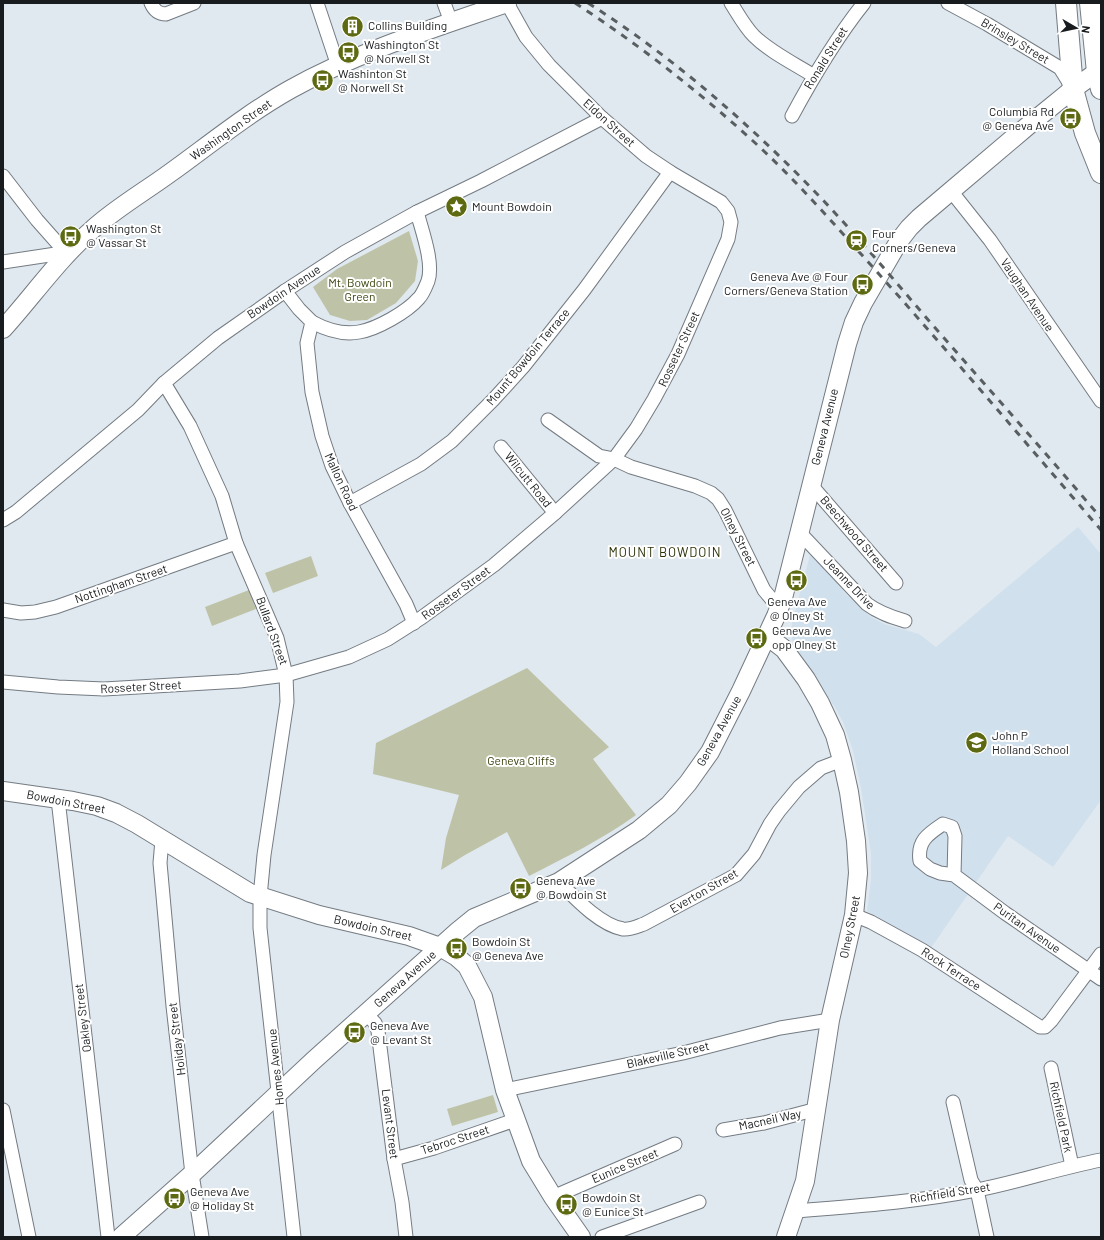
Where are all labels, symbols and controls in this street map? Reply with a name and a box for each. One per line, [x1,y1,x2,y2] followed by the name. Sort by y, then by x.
[1056,8,1096,48] north arrow
[339,13,365,39] building icon: Collins Building
[979,14,1052,66] street label: Brinsley Street
[368,18,447,32] place label: Collins Building
[800,24,850,91] street label: Ronald Street
[1079,25,1093,34] text: N
[364,37,439,65] place label: Washington St @ Norwell St
[335,39,361,65] bus stop icon: Washington St @ Norwell St
[338,66,407,94] place label: Washinton St @ Norwell St
[310,68,336,94] bus stop icon: Washinton St @ Norwell St
[581,95,638,149] street label: Eldon Street
[187,96,274,163] street label: Washington Street
[982,104,1054,132] place label: Columbia Rd @ Geneva Ave
[1057,106,1083,132] bus stop icon: Columbia Rd @ Geneva Ave
[444,194,470,220] place icon: Mount Bowdoin
[472,199,552,213] place label: Mount Bowdoin
[86,221,161,249] place label: Washington St @ Vassar St
[57,223,83,249] bus stop icon: Washington St @ Vassar St
[872,226,956,254] place label: Four Corners/Geneva
[844,228,870,254] station icon: Four Corners/Geneva
[998,255,1057,334] street label: Vaughan Avenue
[244,261,323,321] street label: Bowdoin Avenue
[724,269,849,297] place label: Geneva Ave @ Four Corners/Geneva Station
[850,271,876,297] bus stop icon: Geneva Ave @ Four Corners/Geneva Station
[328,275,392,303] park label: Mt. Bowdoin Green
[483,305,572,408] street label: Mount Bowdoin Terrace
[654,309,702,389] street label: Rosseter Street
[808,387,840,467] street label: Geneva Avenue
[502,449,555,510] street label: Wilcutt Road
[322,450,361,513] street label: Mallon Road
[818,492,892,574] street label: Beechwood Street
[718,505,760,568] street label: Olney Street
[608,544,722,560] district label: MOUNT BOWDOIN
[821,553,878,612] street label: Jeanne Drive
[73,561,169,605] street label: Nottingham Street
[418,563,493,622] street label: Rosseter Street
[784,568,810,594] bus stop icon: Geneva Ave @ Olney St
[767,594,827,622] place label: Geneva Ave @ Olney St
[254,595,292,667] street label: Bullard Street
[772,623,836,651] place label: Geneva Ave opp Olney St
[744,625,770,651] bus stop icon: Geneva Ave opp Olney St
[100,677,182,695] street label: Rosseter Street
[693,693,743,768] street label: Geneva Avenue
[992,728,1069,756] place label: John P Holland School
[963,730,989,756] school or university icon: John P Holland School
[487,753,555,767] park label: Geneva Cliffs
[26,787,107,816] street label: Bowdoin Street
[667,865,740,915] street label: Everton Street
[536,873,607,901] place label: Geneva Ave @ Bowdoin St
[508,875,534,901] bus stop icon: Geneva Ave @ Bowdoin St
[836,894,862,959] street label: Olney Street
[991,899,1064,955] street label: Puritan Avenue
[333,911,414,943] street label: Bowdoin Street
[472,934,544,962] place label: Bowdoin St @ Geneva Ave
[444,936,470,962] bus stop icon: Bowdoin St @ Geneva Ave
[919,944,984,993] street label: Rock Terrace
[370,947,438,1010] street label: Geneva Avenue
[71,983,93,1053] street label: Oakley Street
[165,1002,187,1076] street label: Holiday Street
[370,1018,432,1046] place label: Geneva Ave @ Levant St
[341,1020,367,1046] bus stop icon: Geneva Ave @ Levant St
[264,1028,286,1106] street label: Homes Avenue
[625,1038,710,1070] street label: Blakeville Street
[1048,1080,1076,1154] street label: Richfield Park
[380,1088,402,1160] street label: Levant Street
[737,1105,803,1132] street label: Macneil Way
[419,1121,491,1157] street label: Tebroc Street
[589,1145,660,1185] street label: Eunice Street
[909,1179,991,1205] street label: Richfield Street
[190,1184,254,1212] place label: Geneva Ave @ Holiday St
[162,1186,188,1212] bus stop icon: Geneva Ave @ Holiday St
[582,1190,644,1218] place label: Bowdoin St @ Eunice St
[554,1192,580,1218] bus stop icon: Bowdoin St @ Eunice St

